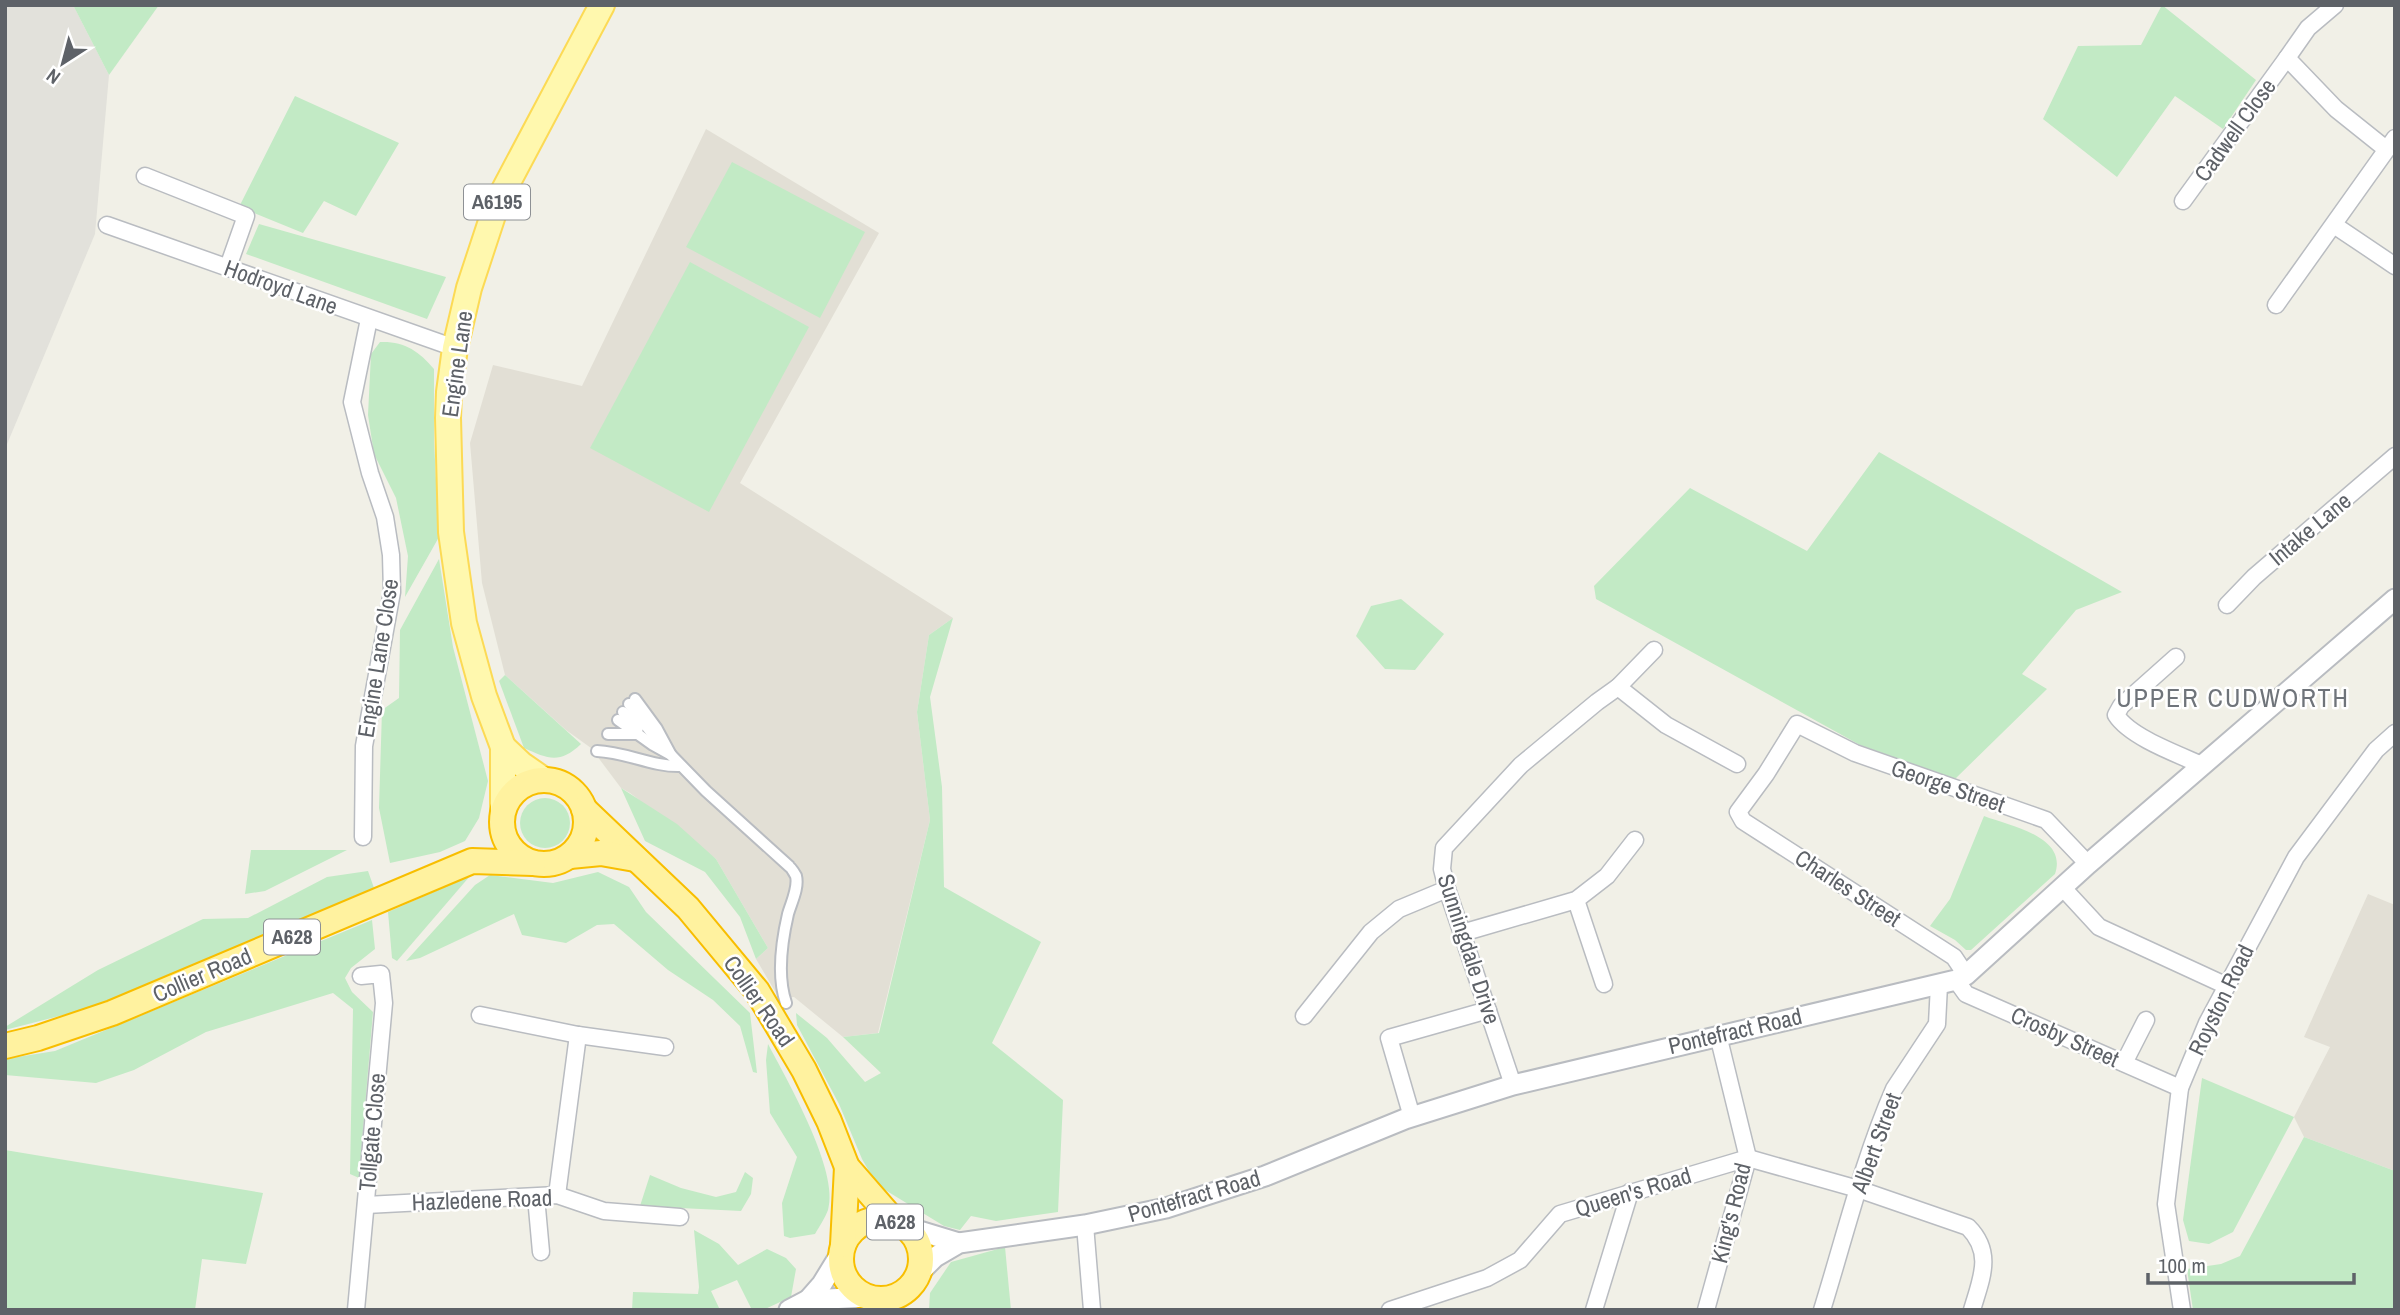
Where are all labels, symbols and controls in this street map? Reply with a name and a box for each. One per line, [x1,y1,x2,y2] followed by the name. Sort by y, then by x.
[28,28,98,98] north arrow
[41,63,65,91] text: N
[2187,72,2283,188] street label: Cadwell Close
[464,184,530,220] road number: A6195
[220,252,342,321] street label: Hodroyd Lane
[434,309,479,419] street label: Engine Lane
[2262,485,2357,572] street label: Intake Lane
[350,576,405,740] street label: Engine Lane Close
[2116,680,2350,715] district label: UPPER CUDWORTH
[1887,752,2009,819] street label: George Street
[1789,842,1907,933] street label: Charles Street
[1431,870,1508,1028] street label: Sunningdale Drive
[264,920,320,954] road number: A628
[2180,939,2261,1060] street label: Royston Road
[148,940,256,1009] street label: Collier Road
[717,949,802,1053] street label: Collier Road
[2006,999,2124,1074] street label: Crosby Street
[1665,1000,1805,1061] street label: Pontefract Road
[351,1072,392,1192] street label: Tollgate Close
[1843,1088,1908,1198] street label: Albert Street
[1571,1159,1695,1224] street label: Queen's Road
[1703,1160,1758,1266] street label: King's Road
[1124,1162,1264,1229] street label: Pontefract Road
[411,1182,553,1217] street label: Hazledene Road
[867,1204,923,1240] road number: A628
[2148,1242,2354,1286] scale bar
[2158,1251,2206,1280] text: 100 m

